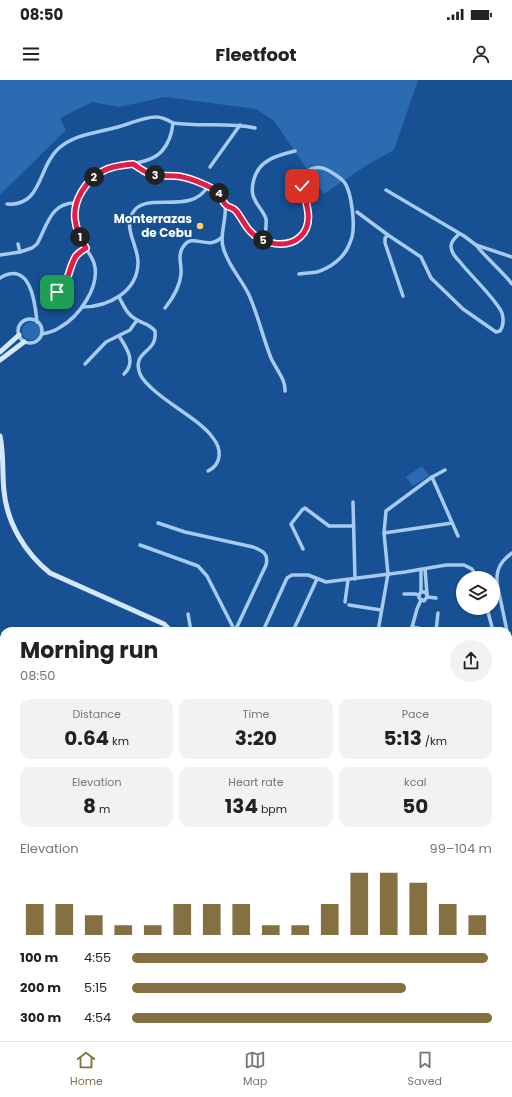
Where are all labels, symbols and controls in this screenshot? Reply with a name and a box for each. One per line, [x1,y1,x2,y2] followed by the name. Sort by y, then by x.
[20,4,63,25] text: 08:50
[215,42,297,67] text: Fleetfoot
[20,43,42,65] icon: menu
[470,43,492,65] icon: person
[145,165,165,185] pin: 3
[84,167,104,187] pin: 2
[152,167,158,183] text: 3
[91,169,97,185] text: 2
[285,169,319,203] pin
[291,175,313,197] icon: check
[209,183,229,203] pin: 4
[215,185,223,201] text: 4
[114,210,192,241] place label: Monterrazas de Cebu
[195,221,205,231] marker: Monterrazas de Cebu
[70,227,90,247] pin: 1
[78,229,82,245] text: 1
[253,230,273,250] pin: 5
[259,232,267,248] text: 5
[40,275,74,309] pin
[46,281,68,303] icon: arrive
[456,571,500,615] map controls
[456,571,500,615] button: layers
[20,635,158,666] text: Morning run
[450,640,492,682] button: share
[20,666,55,685] text: 08:50
[73,706,121,722] text: Distance
[243,706,269,722] text: Time
[402,706,429,722] text: Pace
[64,724,109,752] text: 0.64
[235,724,277,752] text: 3:20
[384,724,422,752] text: 5:13
[109,733,129,749] text: km
[422,733,447,749] text: /km
[72,774,121,790] text: Elevation
[228,774,284,790] text: Heart rate
[404,774,427,790] text: kcal
[83,792,96,820] text: 8
[225,792,258,820] text: 134
[402,792,428,820] text: 50
[96,801,110,817] text: m
[258,801,287,817] text: bpm
[20,839,79,858] text: Elevation
[429,839,492,858] text: 99–104 m
[20,948,58,967] text: 100 m
[84,948,111,967] text: 4:55
[20,978,61,997] text: 200 m
[84,978,107,997] text: 5:15
[20,1008,61,1027] text: 300 m
[84,1008,111,1027] text: 4:54
[70,1049,103,1090] tab: Home
[243,1049,267,1090] tab: Map
[408,1049,442,1090] tab: Saved

